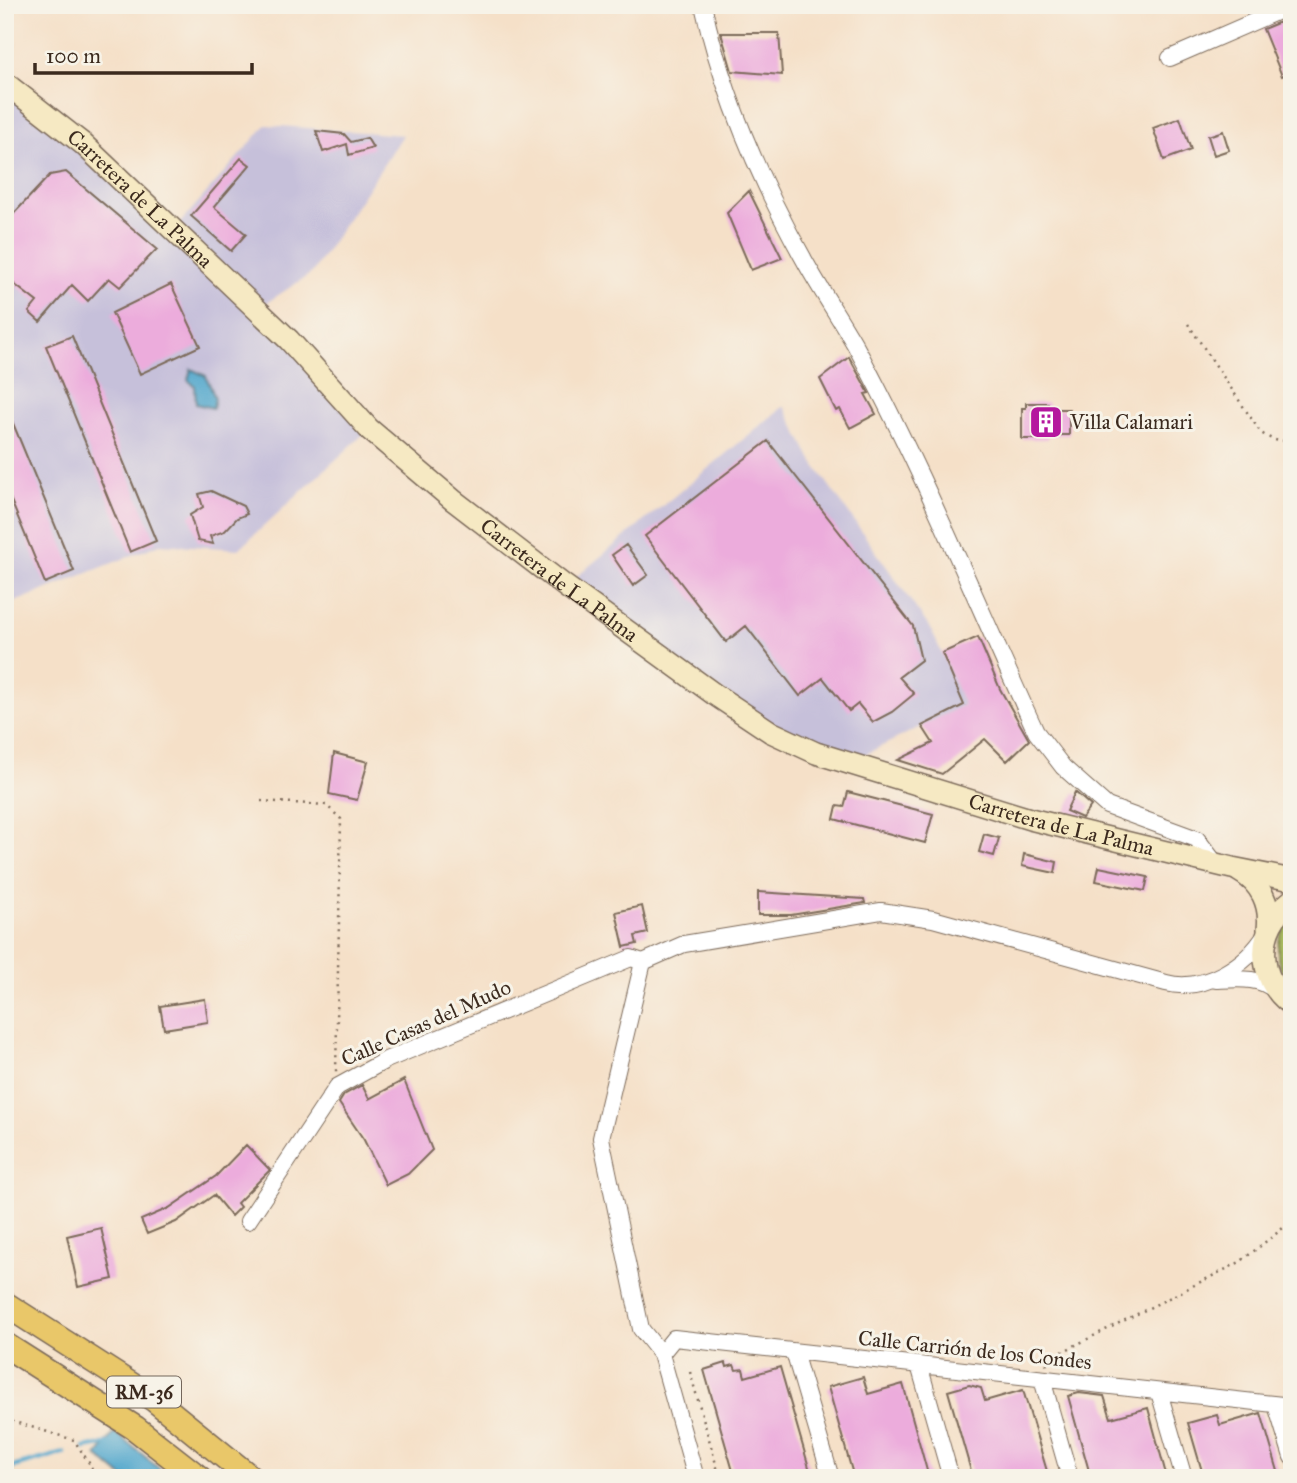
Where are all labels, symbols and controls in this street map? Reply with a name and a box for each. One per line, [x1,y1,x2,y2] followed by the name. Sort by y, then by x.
[35,32,252,76] scale bar
[46,43,101,69] text: 100 m
[62,124,218,274] street label: Carretera de La Palma
[1027,403,1065,441] building icon: Villa Calamari
[1069,409,1193,435] place label: Villa Calamari
[475,513,643,648] street label: Carretera de La Palma
[965,788,1157,862] street label: Carretera de La Palma
[337,974,515,1072] street label: Calle Casas del Mudo
[857,1325,1093,1375] street label: Calle Carrión de los Condes
[107,1376,181,1408] road number: RM-36

